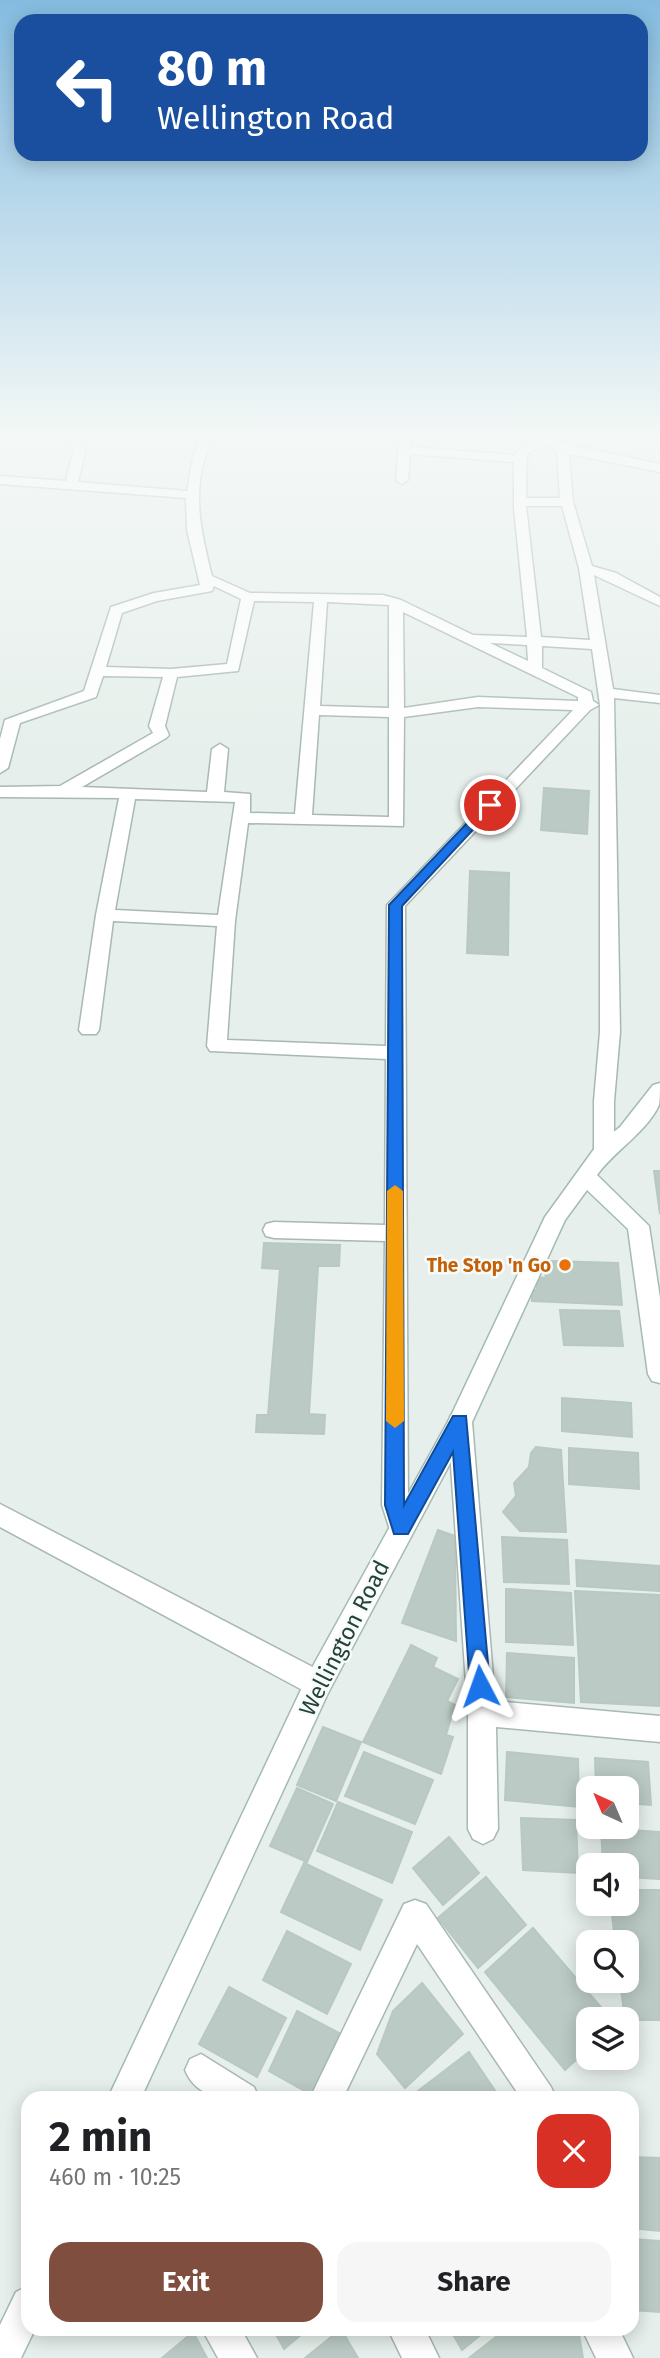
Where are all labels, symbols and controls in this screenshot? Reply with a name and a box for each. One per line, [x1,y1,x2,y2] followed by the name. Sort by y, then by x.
[157,39,267,98] text: 80 m
[42,42,133,133] icon: left
[157,99,395,137] text: Wellington Road
[460,775,520,835] pin
[471,786,509,824] icon: arrive
[427,1254,551,1277] place label: The Stop 'n Go
[557,1257,573,1273] marker: The Stop 'n Go
[293,1556,395,1720] street label: Wellington Road
[443,1649,517,1723] position arrow
[576,1776,639,1839] north arrow
[576,1776,639,2070] map controls
[576,1853,639,1916] button: sound
[576,1930,639,1993] button: search
[576,2007,639,2070] button: layers
[49,2112,152,2162] text: 2 min
[537,2114,611,2188] button: close
[49,2163,181,2191] text: 460 m · 10:25
[49,2242,323,2322] button: Exit
[337,2242,611,2322] button: Share

